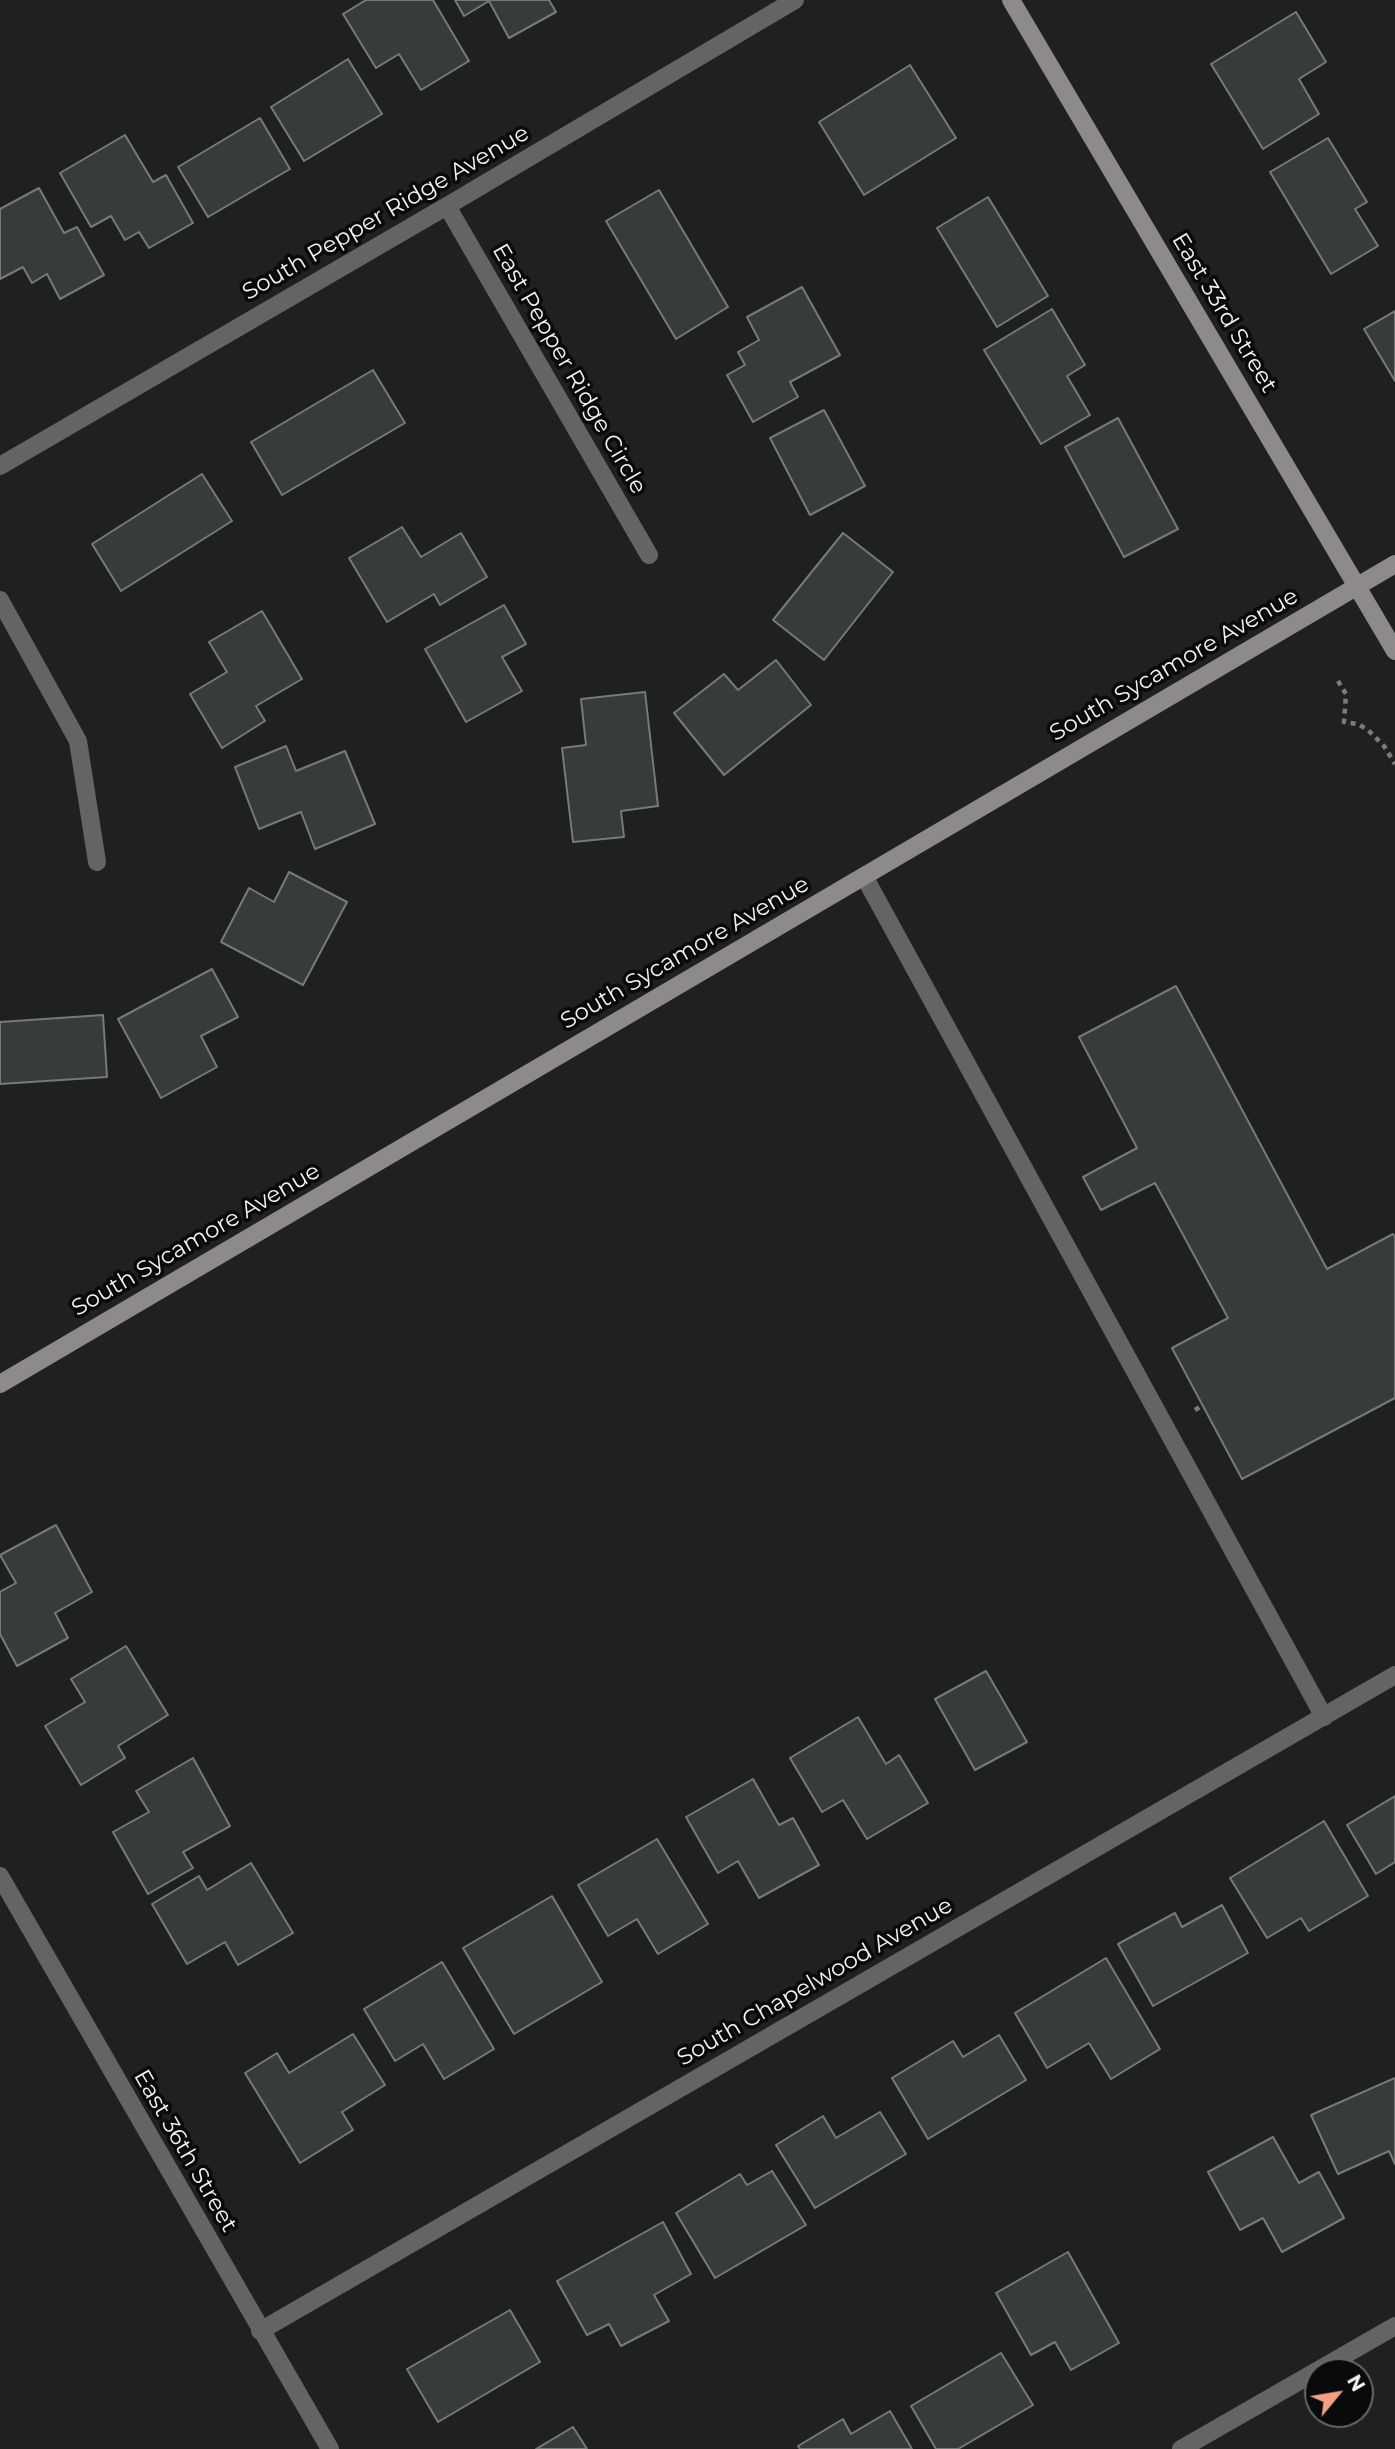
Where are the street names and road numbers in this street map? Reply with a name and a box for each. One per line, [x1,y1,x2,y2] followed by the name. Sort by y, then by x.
[238,119,534,307] street label: South Pepper Ridge Avenue
[1165,228,1283,398] street label: East 33rd Street
[486,239,652,499] street label: East Pepper Ridge Circle
[1045,583,1303,747] street label: South Sycamore Avenue
[556,871,814,1035] street label: South Sycamore Avenue
[67,1158,325,1322] street label: South Sycamore Avenue
[672,1892,958,2072] street label: South Chapelwood Avenue
[127,2065,243,2237] street label: East 36th Street

